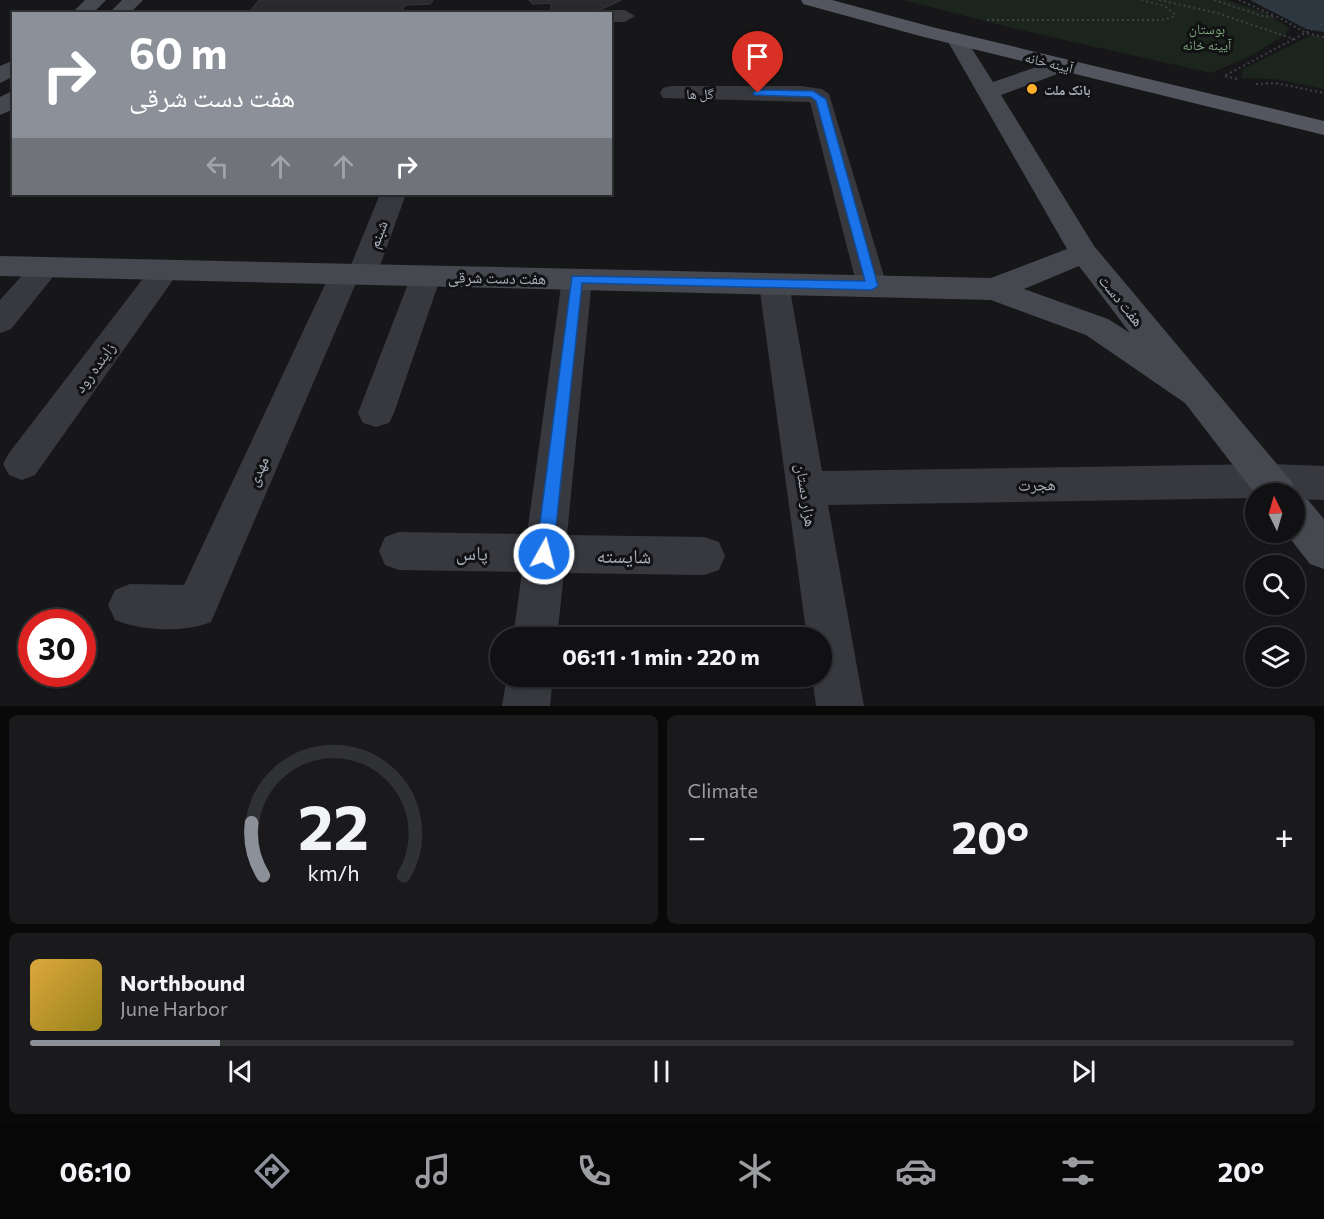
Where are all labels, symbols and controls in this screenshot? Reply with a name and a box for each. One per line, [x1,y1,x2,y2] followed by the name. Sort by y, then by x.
[1183,20,1232,53] park label: بوستان آیینه خانه
[129,26,228,78] text: 60 m
[732,31,783,93] pin
[30,36,108,114] icon: right
[741,40,774,73] icon: arrive
[1023,48,1075,76] street label: آیینه خانه
[129,80,295,113] text: هفت دست شرقی
[1044,81,1091,98] place label: بانک ملت
[1025,82,1039,96] marker: بانک ملت
[686,85,714,103] street label: گل ها
[201,150,234,183] icon: left
[264,150,297,183] icon: ahead
[327,150,360,183] icon: ahead
[390,150,423,183] icon: right
[363,217,393,251] street label: شبنم
[448,267,546,289] street label: هفت دست شرقی
[1096,270,1148,330] street label: هفت دست
[69,338,119,396] street label: زاینده رود
[242,453,274,490] street label: مهدی
[791,462,821,528] street label: هزار دستان
[1018,474,1056,495] street label: هجرت
[1245,483,1305,543] north arrow
[1245,483,1305,687] map controls
[512,522,576,586] position arrow
[456,540,488,565] street label: پاس
[596,543,652,568] street label: شایسته
[1245,555,1305,615] button: search
[18,609,96,687] speed limit sign: 30
[1245,627,1305,687] button: layers
[562,643,760,670] text: 06:11 · 1 min · 220 m
[688,778,758,802] text: Climate
[298,787,369,863] text: 22
[952,808,1029,863] text: 20°
[688,815,706,856] text: −
[1275,815,1294,856] text: +
[307,860,359,886] text: km/h
[120,969,245,996] text: Northbound
[120,996,228,1020] text: June Harbor
[224,1055,257,1088] icon: previous
[645,1055,678,1088] icon: pause
[1067,1055,1100,1088] icon: next
[251,1150,293,1192] icon: directions
[412,1150,454,1192] icon: music
[573,1150,615,1192] icon: phone
[734,1150,776,1192] icon: climate
[895,1150,937,1192] icon: car
[1057,1150,1099,1192] icon: filters
[60,1155,131,1188] text: 06:10
[1218,1155,1264,1188] text: 20°

